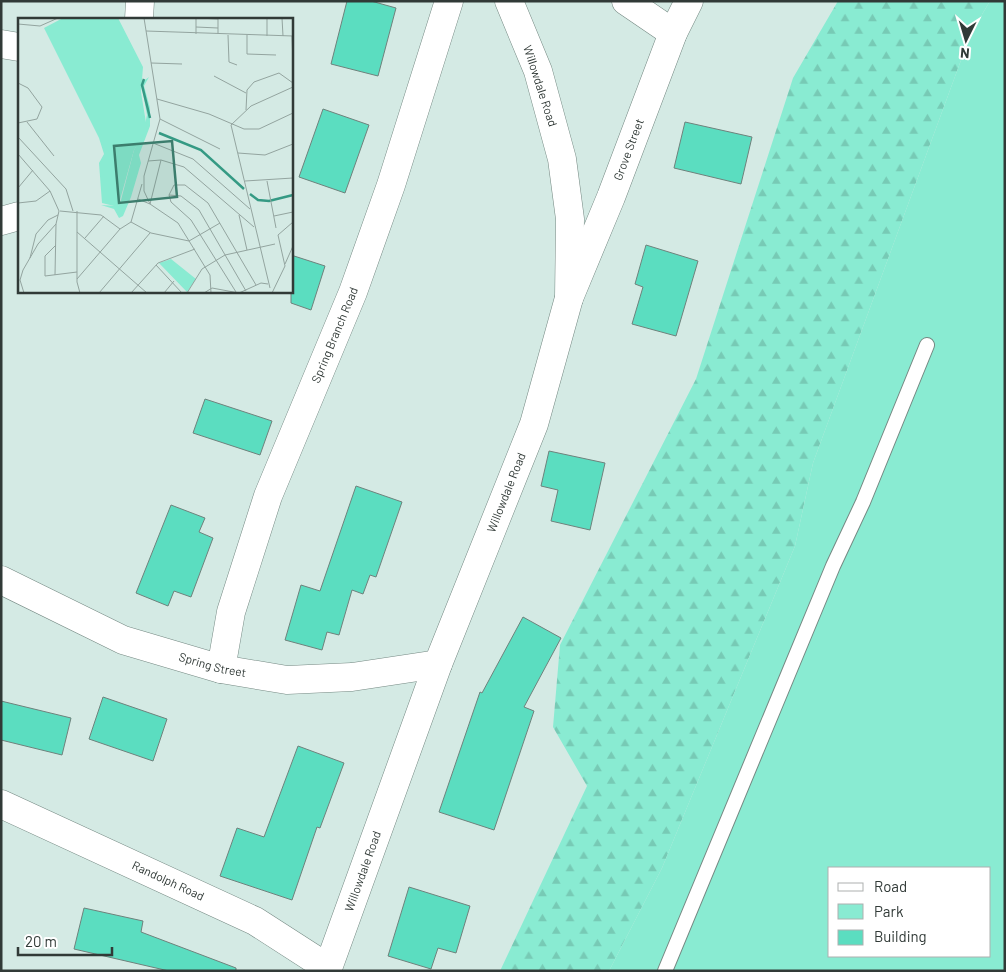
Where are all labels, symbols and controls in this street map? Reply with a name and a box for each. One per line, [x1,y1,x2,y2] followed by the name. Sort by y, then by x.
[941,15,991,65] north arrow
[18,18,292,292] inset map
[521,43,561,128] street label: Willowdale Road
[959,45,970,62] text: N
[610,116,646,182] street label: Grove Street
[308,285,360,385] street label: Spring Branch Road
[483,450,528,534] street label: Willowdale Road
[177,649,247,679] street label: Spring Street
[341,829,383,913] street label: Willowdale Road
[130,857,207,903] street label: Randolph Road
[828,867,991,957] legend
[874,877,907,895] text: Road
[874,902,904,920] text: Park
[18,924,111,956] scale bar
[874,927,927,945] text: Building
[25,932,57,950] text: 20 m

